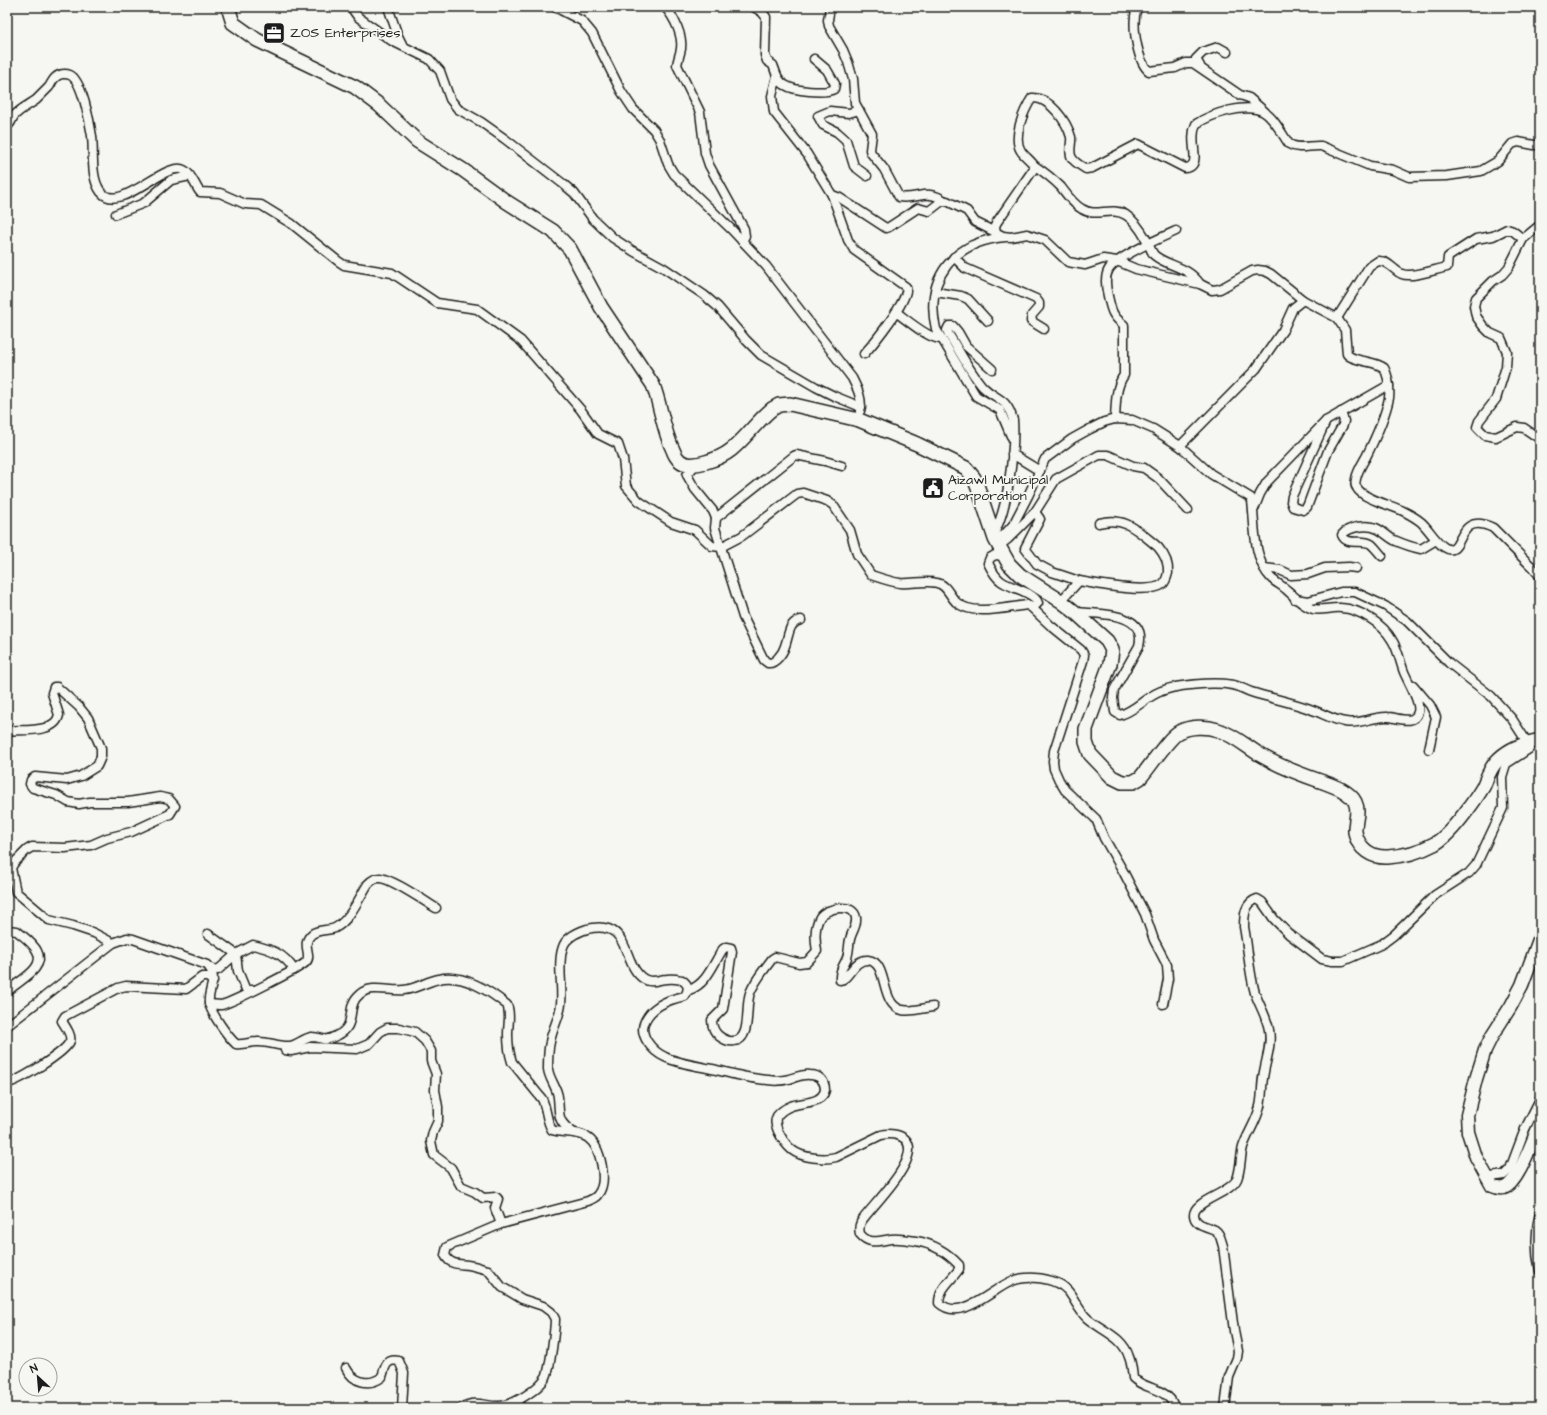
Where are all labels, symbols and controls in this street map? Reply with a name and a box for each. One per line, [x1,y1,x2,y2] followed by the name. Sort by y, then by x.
[261,20,287,46] office icon: ZOS Enterprises
[290,23,400,43] place label: ZOS Enterprises
[948,470,1048,506] place label: Aizawl Municipal Corporation
[920,475,946,501] public building icon: Aizawl Municipal Corporation
[18,1357,58,1397] north arrow
[27,1360,40,1377] text: N

